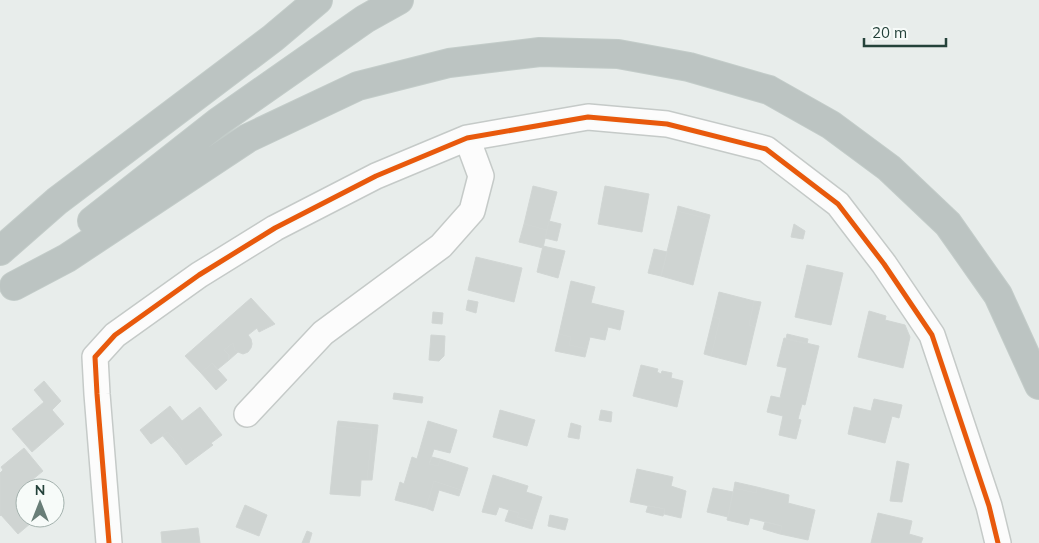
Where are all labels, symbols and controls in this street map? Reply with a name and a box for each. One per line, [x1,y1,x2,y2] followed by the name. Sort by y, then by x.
[864,15,946,47] scale bar
[872,23,907,42] text: 20 m
[15,478,65,528] north arrow
[35,481,45,499] text: N

